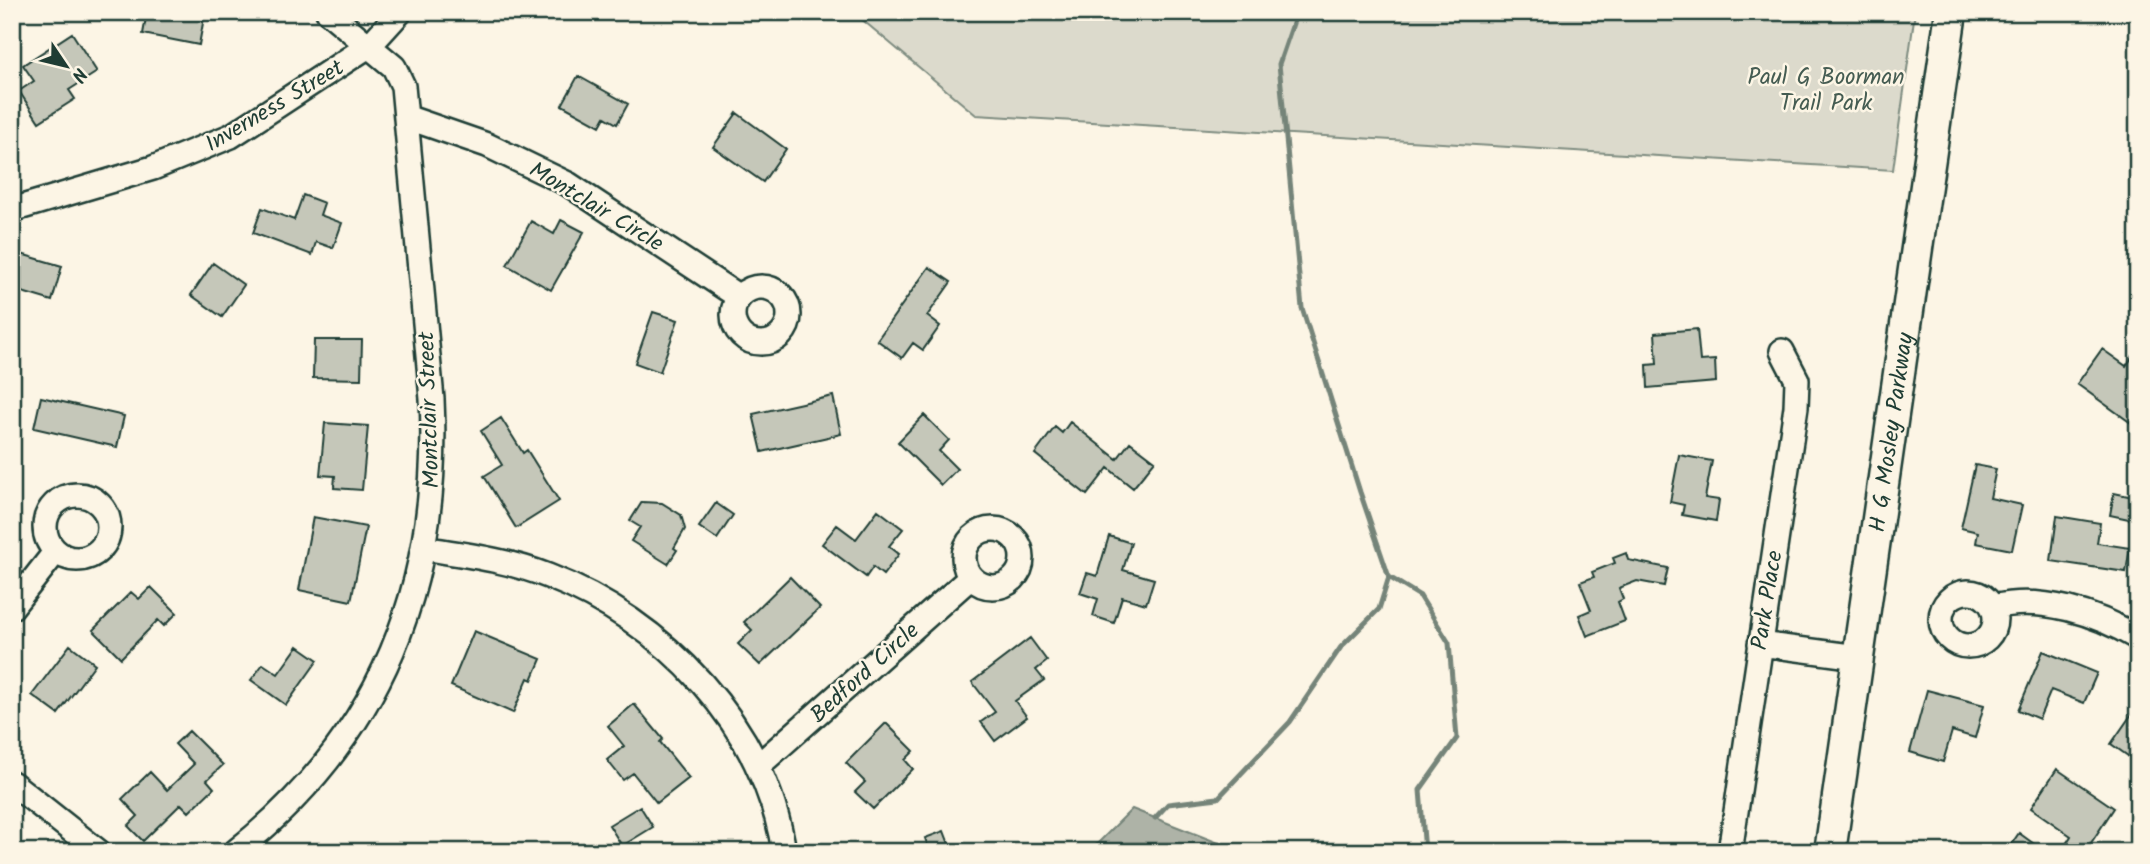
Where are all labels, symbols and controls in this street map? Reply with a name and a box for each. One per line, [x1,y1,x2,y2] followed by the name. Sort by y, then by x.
[32,32,102,102] north arrow
[199,50,352,163] street label: Inverness Street
[1748,60,1904,122] park label: Paul G Boorman Trail Park
[63,61,94,88] text: N
[522,153,670,262] street label: Montclair Circle
[409,330,451,489] street label: Montclair Street
[1860,330,1925,535] street label: H G Mosley Parkway
[1742,548,1794,653] street label: Park Place
[802,614,928,733] street label: Bedford Circle

